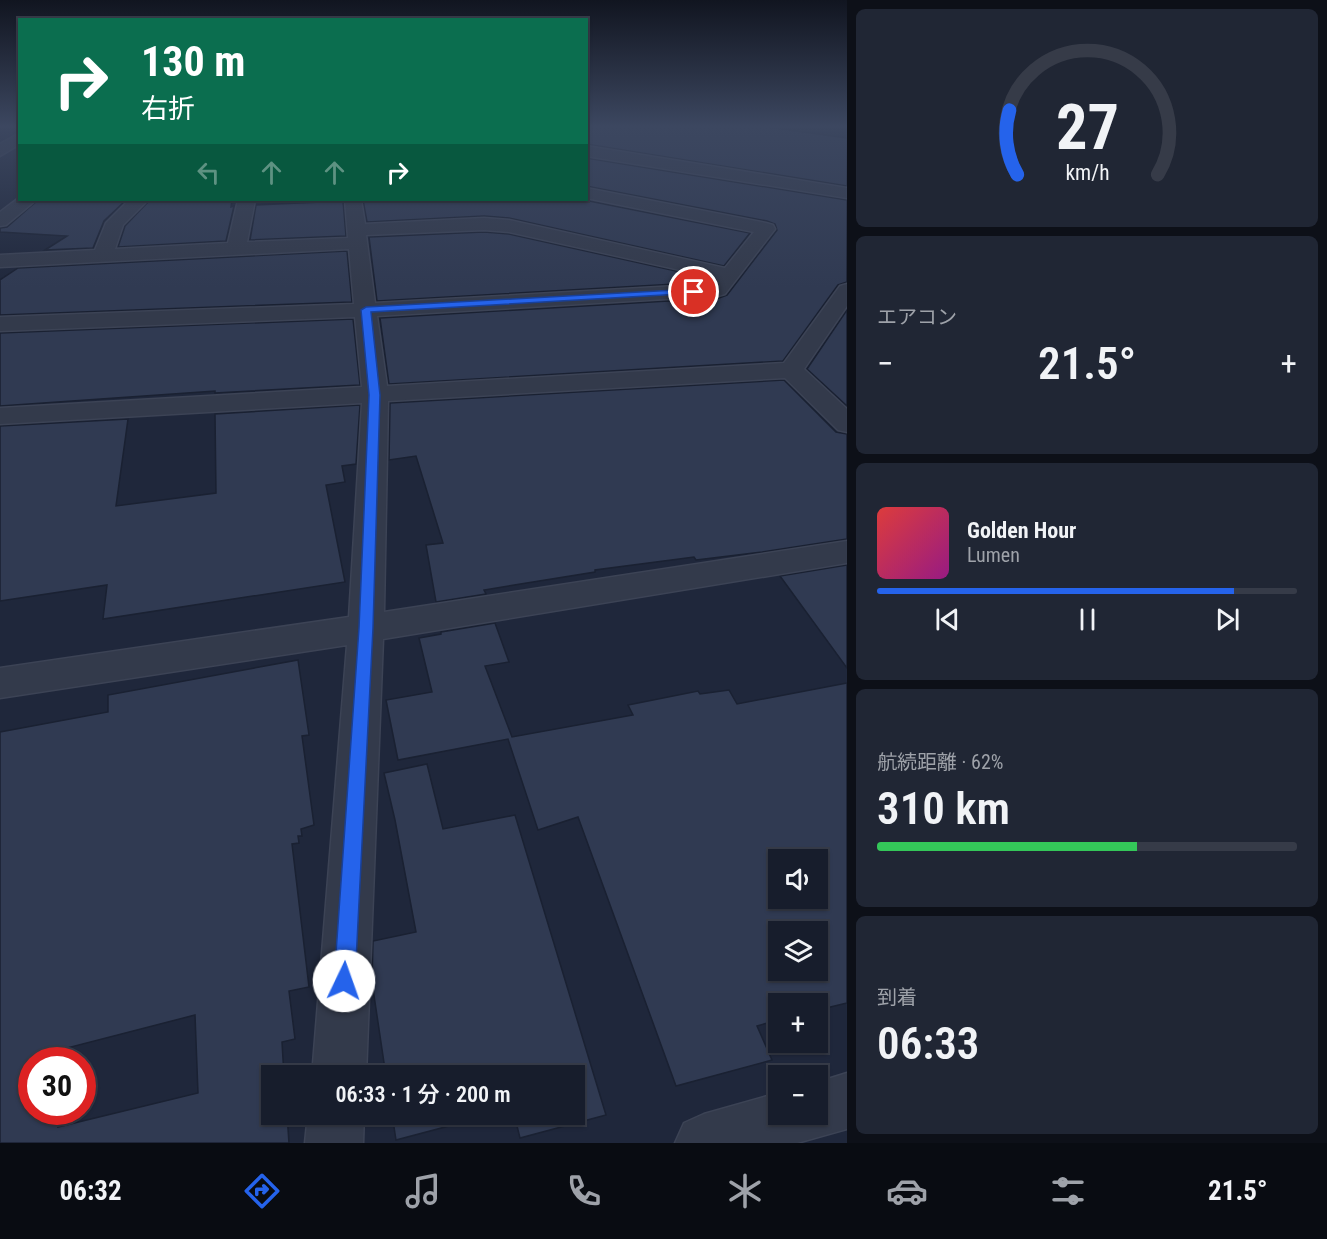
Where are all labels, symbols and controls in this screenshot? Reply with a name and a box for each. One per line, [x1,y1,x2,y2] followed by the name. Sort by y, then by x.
[141,37,246,86] text: 130 m
[42,42,120,120] icon: right
[1055,91,1119,164] text: 27
[141,93,195,125] text: 右折
[192,156,225,189] icon: left
[255,156,288,189] icon: ahead
[318,156,351,189] icon: ahead
[381,156,414,189] icon: right
[1065,160,1109,185] text: km/h
[668,266,719,317] pin
[677,275,710,308] icon: arrive
[877,305,957,329] text: エアコン
[1038,337,1136,390] text: 21.5°
[877,344,894,383] text: −
[1281,344,1297,383] text: +
[967,518,1076,543] text: Golden Hour
[967,543,1020,567] text: Lumen
[931,603,964,636] icon: previous
[1071,603,1104,636] icon: pause
[1211,603,1244,636] icon: next
[877,750,1003,774] text: 航続距離 · 62%
[877,782,1010,835] text: 310 km
[768,849,828,1125] map controls
[768,849,828,909] button: sound
[768,921,828,981] button: layers
[312,949,376,1013] position arrow
[877,985,917,1009] text: 到着
[768,993,828,1053] button: +
[877,1017,979,1070] text: 06:33
[18,1047,96,1125] speed limit sign: 30
[768,1065,828,1125] button: −
[335,1082,511,1107] text: 06:33 · 1 分 · 200 m
[241,1170,283,1212] icon: directions
[402,1170,444,1212] icon: music
[563,1170,605,1212] icon: phone
[724,1170,766,1212] icon: climate
[886,1170,928,1212] icon: car
[1047,1170,1089,1212] icon: filters
[60,1175,122,1207] text: 06:32
[1208,1175,1267,1207] text: 21.5°

